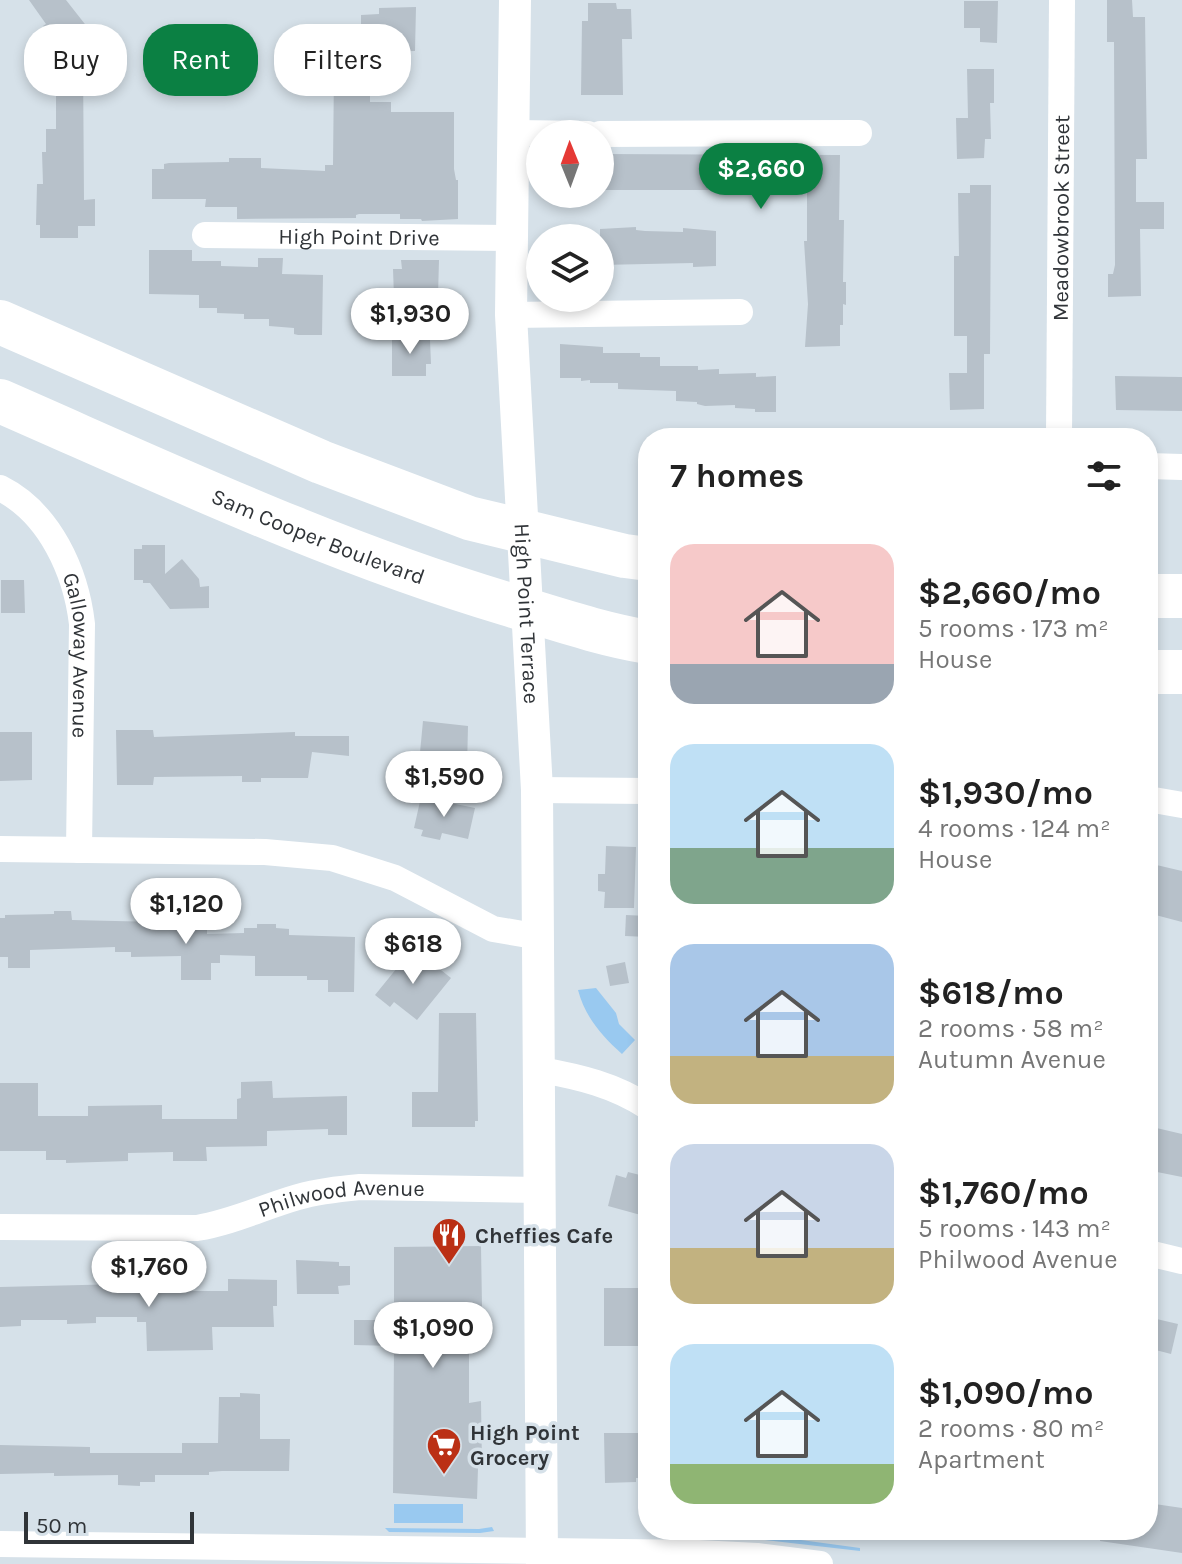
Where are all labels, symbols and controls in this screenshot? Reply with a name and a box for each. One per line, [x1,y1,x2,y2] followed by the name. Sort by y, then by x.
[24,24,127,96] chip: Buy
[143,24,258,96] chip: Rent
[274,24,411,96] chip: Filters
[1048,115,1075,321] street label: Meadowbrook Street
[526,120,614,208] north arrow
[526,120,614,312] map controls
[696,143,826,211] pin: $2,660
[717,153,805,184] text: $2,660
[278,224,440,251] street label: High Point Drive
[526,224,614,312] button: layers
[345,288,475,356] pin: $1,930
[369,298,451,329] text: $1,930
[1082,454,1126,498] icon: filters
[670,456,804,496] text: 7 homes
[207,483,428,591] street label: Sam Cooper Boulevard
[508,522,544,705] street label: High Point Terrace
[57,569,94,738] street label: Galloway Avenue
[918,573,1101,613] text: $2,660/mo
[734,576,830,672] icon: home
[918,613,1109,644] text: 5 rooms · 173 m²
[918,644,992,675] text: House
[379,751,509,819] pin: $1,590
[403,761,485,792] text: $1,590
[918,773,1093,813] text: $1,930/mo
[734,776,830,872] icon: home
[918,813,1111,844] text: 4 rooms · 124 m²
[918,844,992,875] text: House
[121,878,251,946] pin: $1,120
[148,888,224,919] text: $1,120
[366,918,460,986] pin: $618
[383,928,443,959] text: $618
[918,973,1064,1013] text: $618/mo
[734,976,830,1072] icon: home
[918,1013,1104,1044] text: 2 rooms · 58 m²
[918,1044,1106,1075] text: Autumn Avenue
[918,1173,1089,1213] text: $1,760/mo
[255,1175,425,1223] street label: Philwood Avenue
[734,1176,830,1272] icon: home
[918,1213,1111,1244] text: 5 rooms · 143 m²
[430,1216,468,1266] restaurant icon: Cheffies Cafe
[475,1223,613,1249] place label: Cheffies Cafe
[84,1241,214,1309] pin: $1,760
[918,1244,1118,1275] text: Philwood Avenue
[110,1251,188,1282] text: $1,760
[368,1302,498,1370] pin: $1,090
[392,1312,474,1343] text: $1,090
[918,1373,1093,1413] text: $1,090/mo
[734,1376,830,1472] icon: home
[918,1413,1104,1444] text: 2 rooms · 80 m²
[470,1420,580,1471] place label: High Point Grocery
[425,1426,463,1476] supermarket icon: High Point Grocery
[918,1444,1045,1475] text: Apartment
[24,1508,194,1544] scale bar
[36,1513,87,1539] text: 50 m

